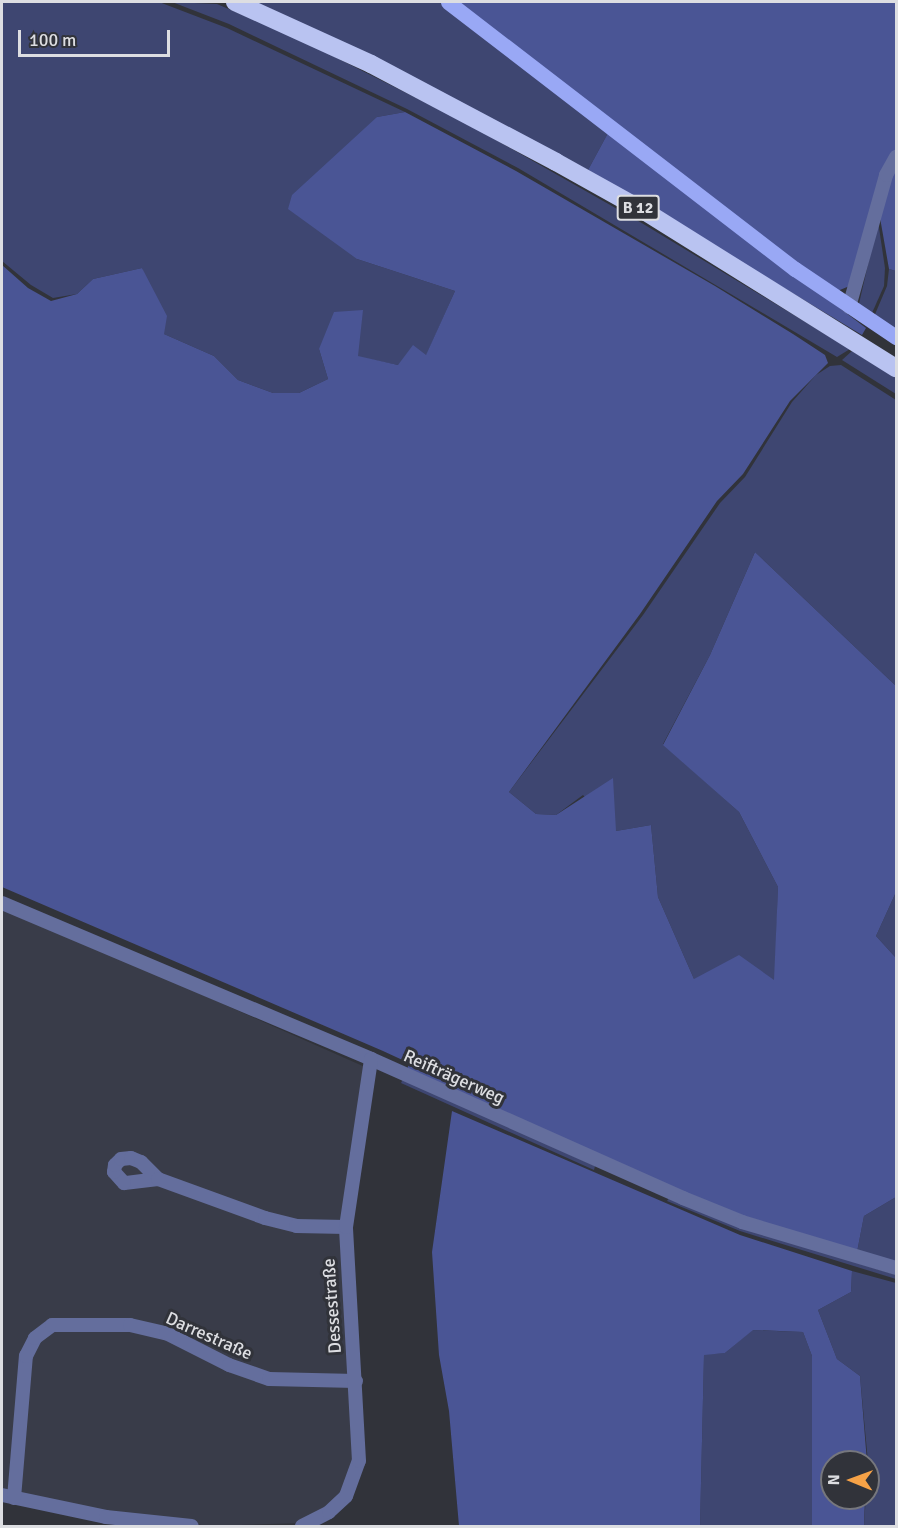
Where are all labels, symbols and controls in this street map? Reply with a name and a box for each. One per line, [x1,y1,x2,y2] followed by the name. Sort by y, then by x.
[21,18,172,56] scale bar
[29,29,76,51] text: 100 m
[616,195,660,221] road number: B 12
[400,1045,508,1109] street label: Reifträgerweg
[318,1258,346,1354] street label: Dessestraße
[162,1307,256,1365] street label: Darrestraße
[820,1450,880,1510] north arrow
[824,1474,844,1485] text: N

